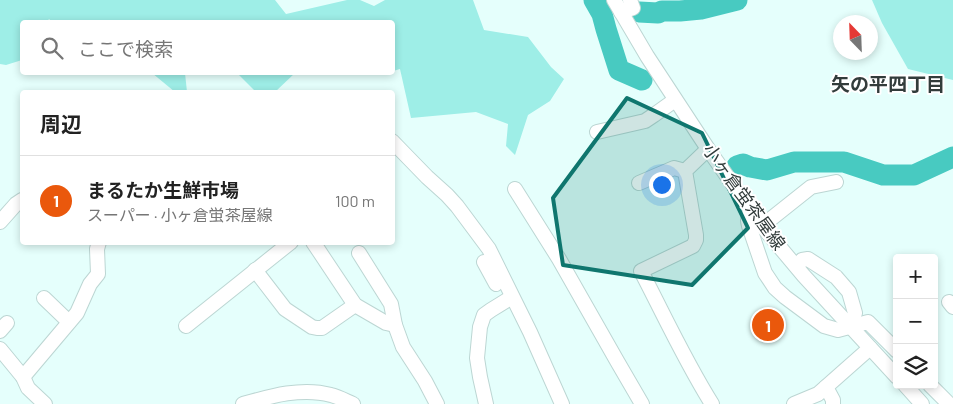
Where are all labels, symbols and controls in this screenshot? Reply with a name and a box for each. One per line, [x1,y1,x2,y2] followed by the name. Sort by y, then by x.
[833,15,878,60] north arrow
[20,20,395,75] search box
[38,34,66,62] icon: search
[78,37,173,60] text: ここで検索
[831,72,945,95] district label: 矢の平四丁目
[40,111,82,136] text: 周辺
[699,139,791,254] street label: 小ヶ倉蛍茶屋線
[649,172,675,198] your location
[87,178,239,201] text: まるたか生鮮市場
[53,191,59,210] text: 1
[335,191,375,210] text: 100 m
[87,205,273,224] text: スーパー · 小ヶ倉蛍茶屋線
[893,254,938,389] map controls
[893,254,938,299] button: +
[893,299,938,344] button: −
[752,306,784,344] pin: 1
[893,344,938,389] button: layers

